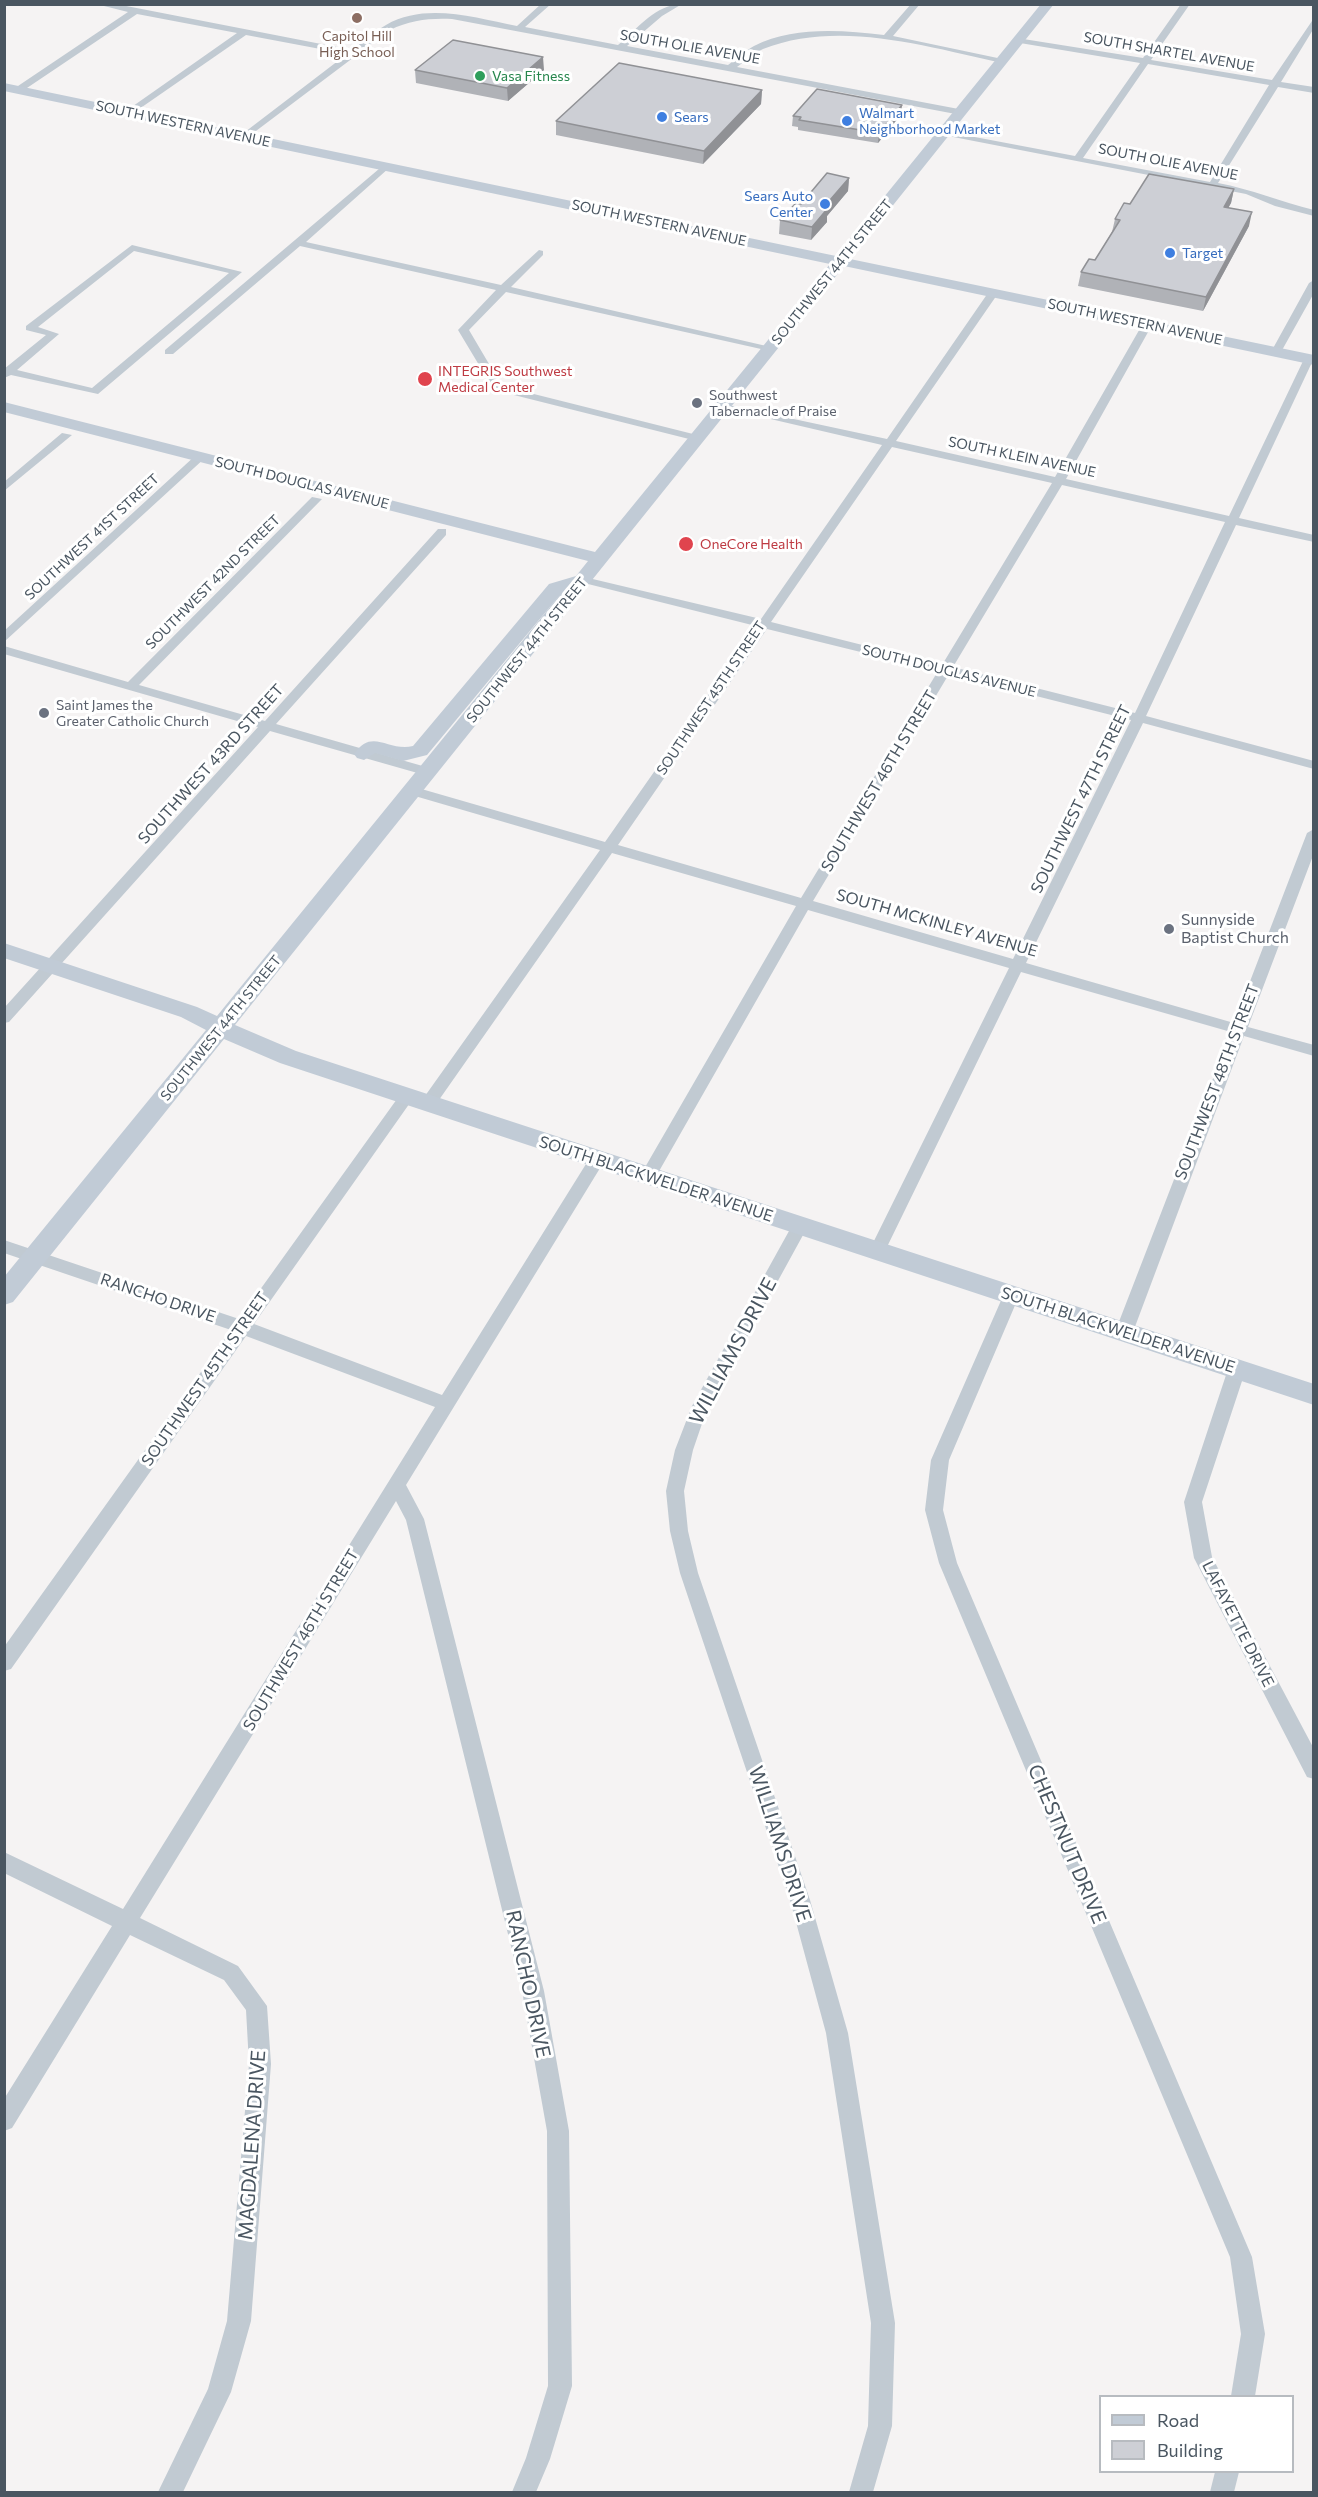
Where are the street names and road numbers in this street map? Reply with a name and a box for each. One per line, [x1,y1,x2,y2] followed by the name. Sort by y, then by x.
[619,26,761,68] street label: SOUTH OLIE AVENUE
[1082,29,1256,75] street label: SOUTH SHARTEL AVENUE
[94,97,272,151] street label: SOUTH WESTERN AVENUE
[1097,140,1239,184] street label: SOUTH OLIE AVENUE
[570,196,748,250] street label: SOUTH WESTERN AVENUE
[768,196,896,348] street label: SOUTHWEST 44TH STREET
[1046,295,1224,349] street label: SOUTH WESTERN AVENUE
[947,433,1097,481] street label: SOUTH KLEIN AVENUE
[213,453,391,513] street label: SOUTH DOUGLAS AVENUE
[21,470,163,604] street label: SOUTHWEST 41ST STREET
[142,511,284,653] street label: SOUTHWEST 42ND STREET
[463,574,591,726] street label: SOUTHWEST 44TH STREET
[653,618,769,778] street label: SOUTHWEST 45TH STREET
[860,641,1038,701] street label: SOUTH DOUGLAS AVENUE
[134,680,288,848] street label: SOUTHWEST 43RD STREET
[817,687,941,875] street label: SOUTHWEST 46TH STREET
[1027,702,1135,896] street label: SOUTHWEST 47TH STREET
[834,885,1040,961] street label: SOUTH MCKINLEY AVENUE
[157,952,285,1104] street label: SOUTHWEST 44TH STREET
[1171,981,1263,1183] street label: SOUTHWEST 48TH STREET
[537,1132,775,1226] street label: SOUTH BLACKWELDER AVENUE
[98,1269,218,1327] street label: RANCHO DRIVE
[684,1274,782,1428] street label: WILLIAMS DRIVE
[999,1283,1237,1377] street label: SOUTH BLACKWELDER AVENUE
[138,1288,272,1470] street label: SOUTHWEST 45TH STREET
[239,1546,363,1734] street label: SOUTHWEST 46TH STREET
[1198,1558,1278,1690] street label: LAFAYETTE DRIVE
[1023,1761,1111,1927] street label: CHESTNUT DRIVE
[744,1763,816,1925] street label: WILLIAMS DRIVE
[501,1908,555,2060] street label: RANCHO DRIVE
[233,2049,271,2241] street label: MAGDALENA DRIVE

